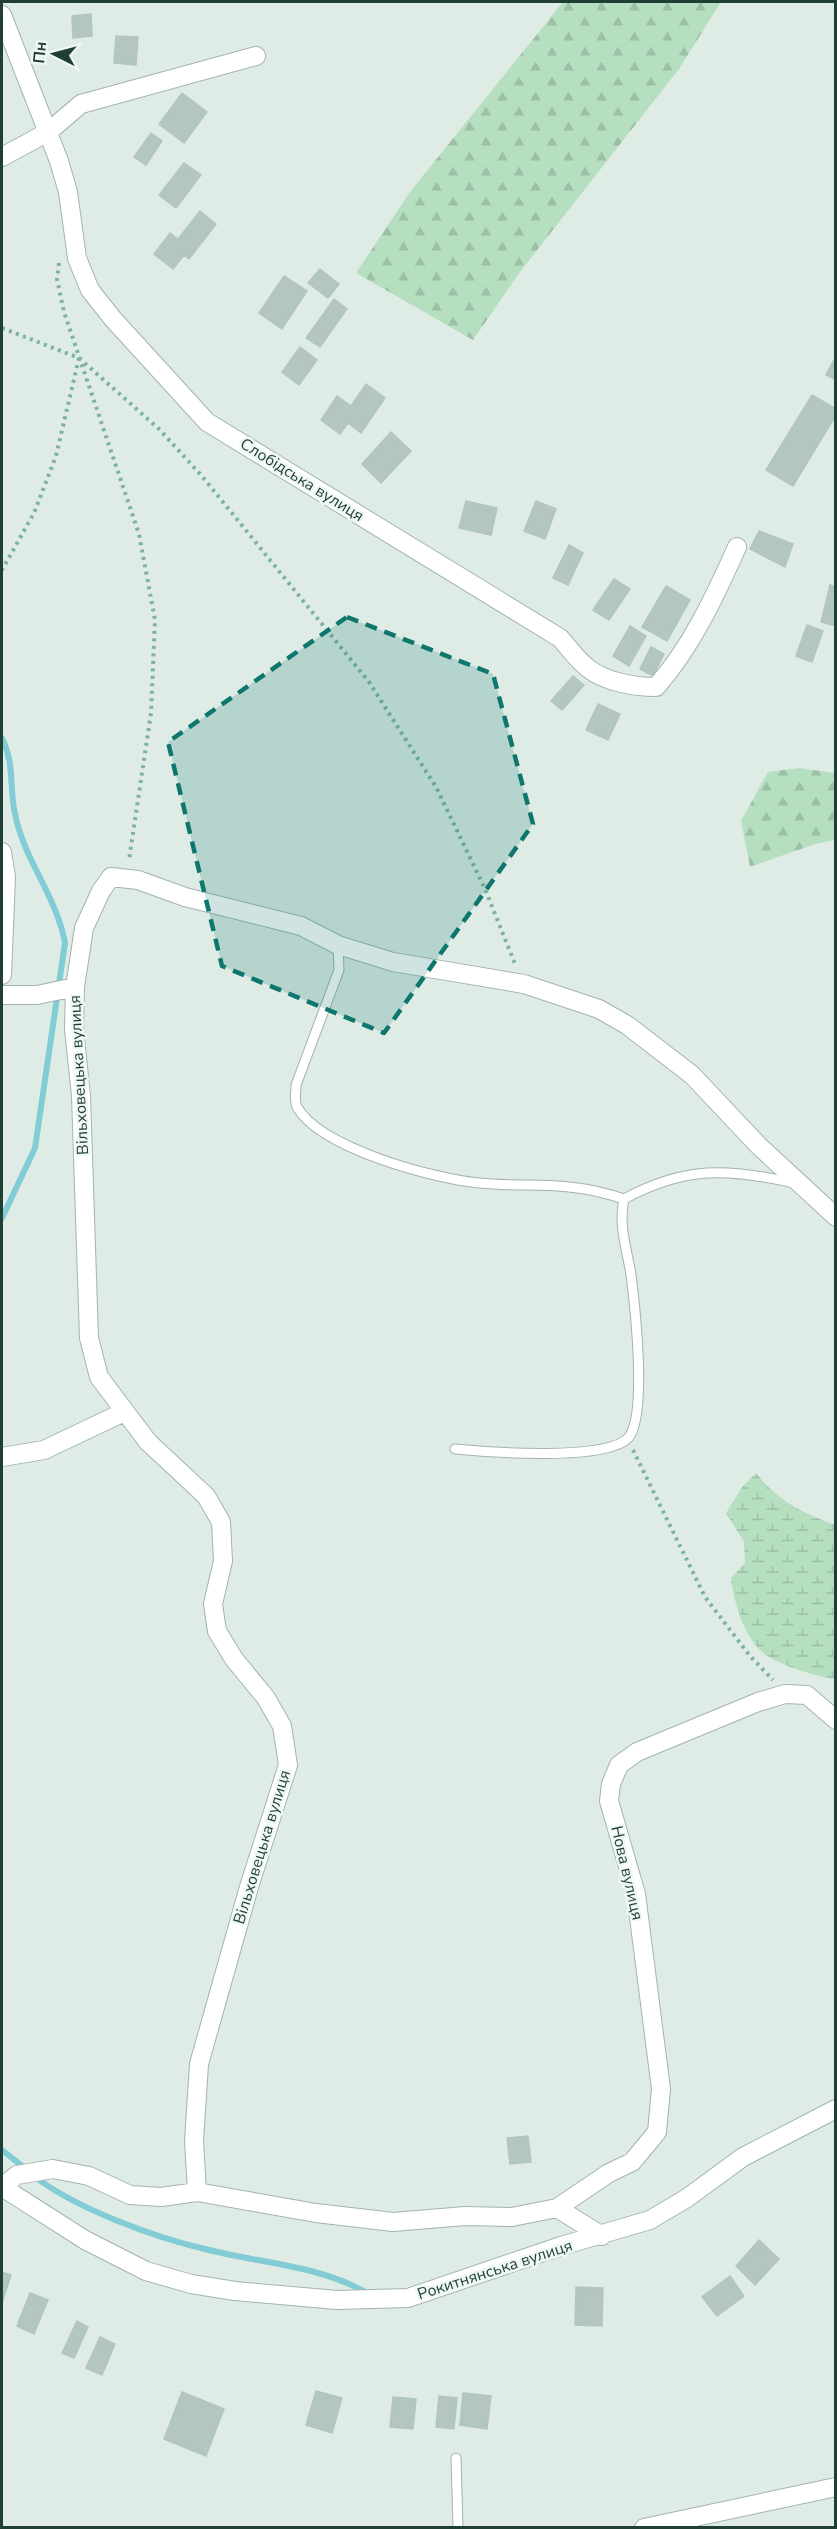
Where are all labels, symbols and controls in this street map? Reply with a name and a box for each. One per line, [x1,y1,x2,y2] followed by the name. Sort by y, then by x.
[24,24,84,84] north arrow
[28,40,52,65] text: Пн
[236,433,368,527] street label: Слобідська вулиця
[64,994,94,1156] street label: Вільховецька вулиця
[228,1767,296,1927] street label: Вільховецька вулиця
[605,1824,649,1922] street label: Нова вулиця
[415,2235,575,2305] street label: Рокитнянська вулиця

